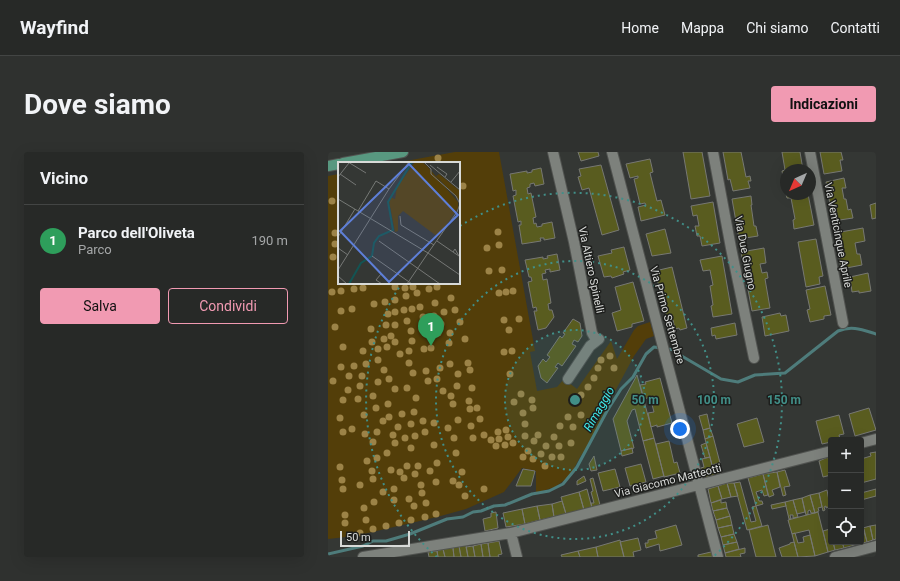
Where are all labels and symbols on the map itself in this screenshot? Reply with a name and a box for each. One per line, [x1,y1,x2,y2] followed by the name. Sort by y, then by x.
[338,162,460,284] inset map
[780,164,816,200] north arrow
[821,181,855,289] street label: Via Venticinque Aprile
[731,215,759,291] street label: Via Due Giugno
[575,225,607,315] street label: Via Altiero Spinelli
[647,265,687,366] street label: Via Primo Settembre
[418,313,444,346] pin: 1
[581,384,618,434] water label: Rimaggio
[568,393,582,407] centre of rings
[631,393,659,407] text: 50 m
[697,393,731,407] text: 100 m
[767,393,801,407] text: 150 m
[670,419,690,439] your location
[613,461,723,501] street label: Via Giacomo Matteotti
[340,529,410,548] scale bar

